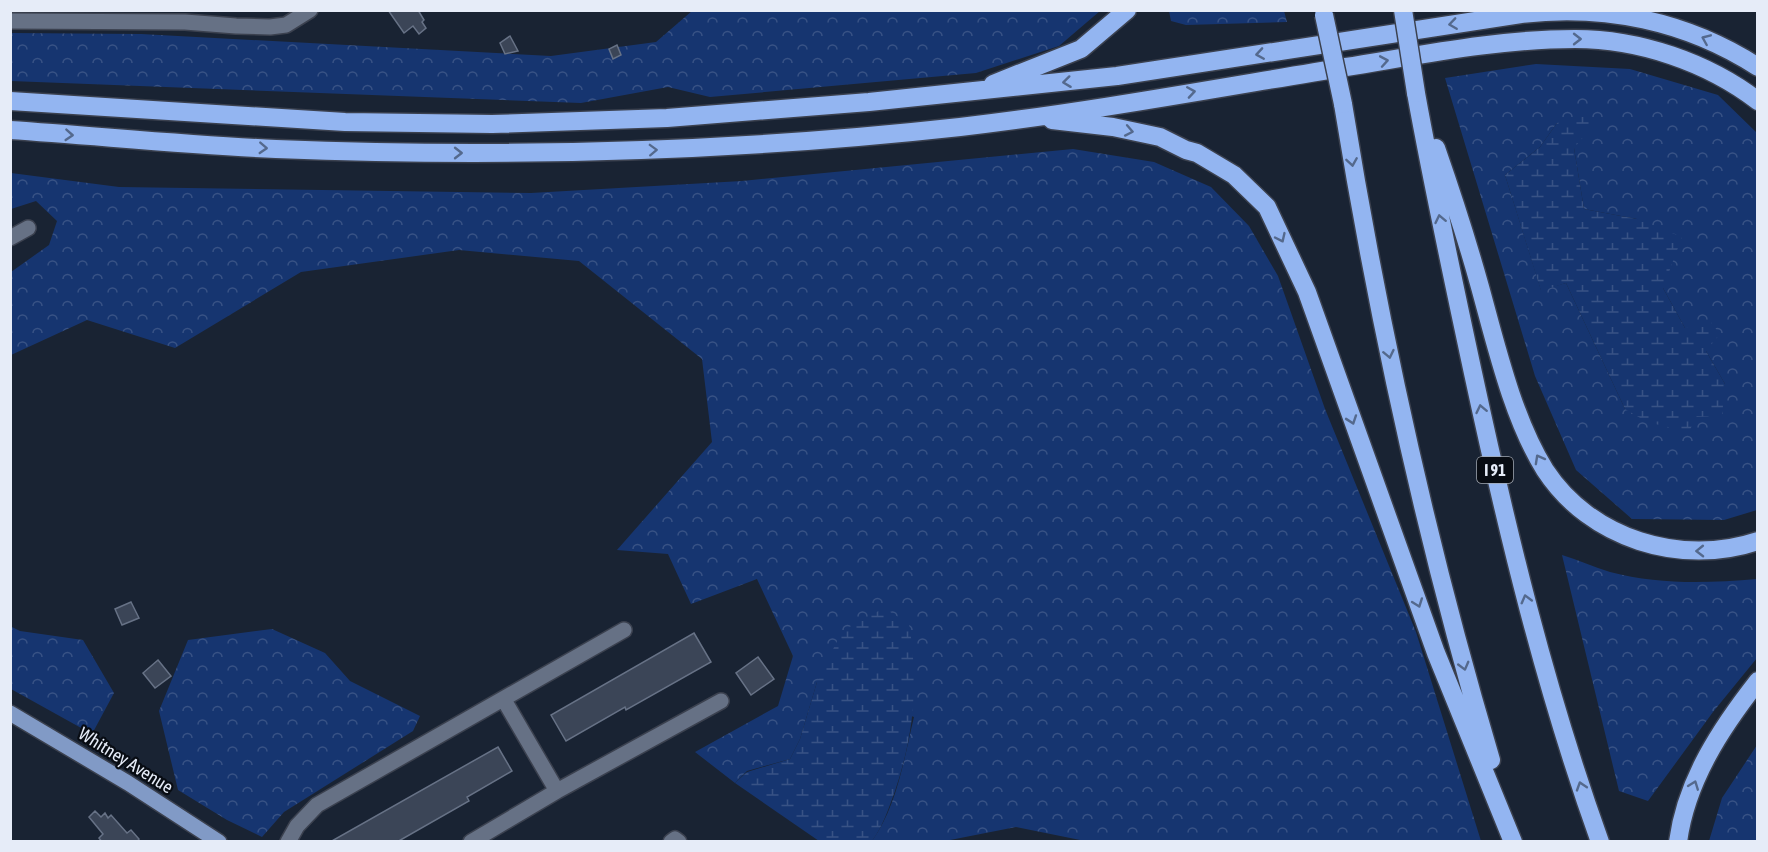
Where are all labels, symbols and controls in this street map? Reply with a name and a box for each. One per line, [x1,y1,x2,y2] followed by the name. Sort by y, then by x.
[1448,17,1457,29] one-way arrow
[1573,33,1582,45] one-way arrow
[1701,35,1712,47] one-way arrow
[1256,48,1265,60] one-way arrow
[1379,55,1388,67] one-way arrow
[1063,75,1072,88] one-way arrow
[1186,86,1196,99] one-way arrow
[1124,124,1134,137] one-way arrow
[64,128,73,141] one-way arrow
[259,141,268,154] one-way arrow
[649,144,658,157] one-way arrow
[454,147,463,159] one-way arrow
[1346,157,1358,167] one-way arrow
[1434,214,1447,224] one-way arrow
[1274,232,1286,243] one-way arrow
[1381,348,1394,358] one-way arrow
[1475,405,1488,415] one-way arrow
[1344,414,1357,425] one-way arrow
[1535,455,1546,465] one-way arrow
[1477,457,1513,483] road number: I 91
[1696,545,1705,557] one-way arrow
[1521,594,1533,605] one-way arrow
[1410,597,1423,608] one-way arrow
[1456,660,1469,670] one-way arrow
[75,723,177,797] street label: Whitney Avenue
[1576,781,1588,792] one-way arrow
[1686,781,1699,791] one-way arrow

